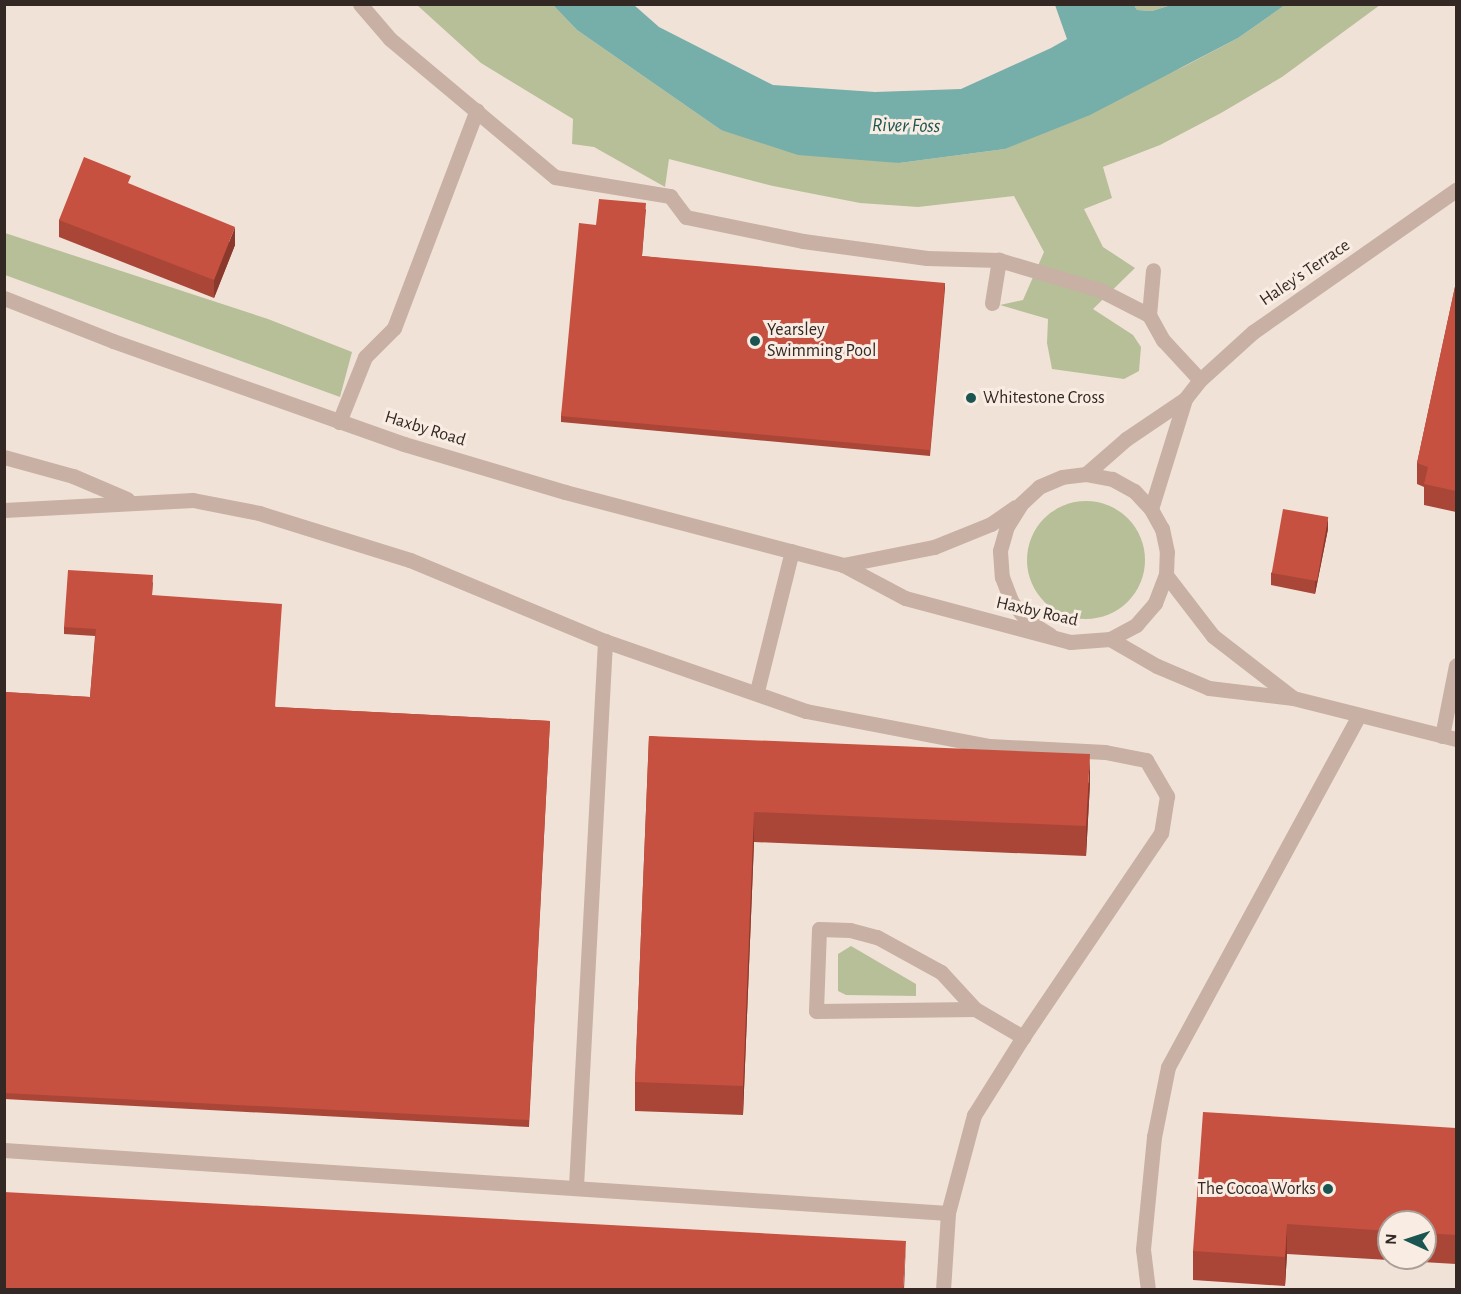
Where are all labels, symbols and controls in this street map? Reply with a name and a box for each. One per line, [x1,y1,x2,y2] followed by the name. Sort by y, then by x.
[872,113,940,139] water label: River Foss
[1256,235,1354,311] street label: Haley's Terrace
[767,320,876,362] place label: Yearsley Swimming Pool
[748,334,762,348] marker: Yearsley Swimming Pool
[983,387,1105,409] place label: Whitestone Cross
[964,391,978,405] marker: Whitestone Cross
[382,406,468,452] street label: Haxby Road
[994,592,1080,632] street label: Haxby Road
[1197,1178,1316,1200] place label: The Cocoa Works
[1321,1182,1335,1196] marker: The Cocoa Works
[1377,1210,1437,1270] north arrow
[1383,1233,1399,1245] text: N

